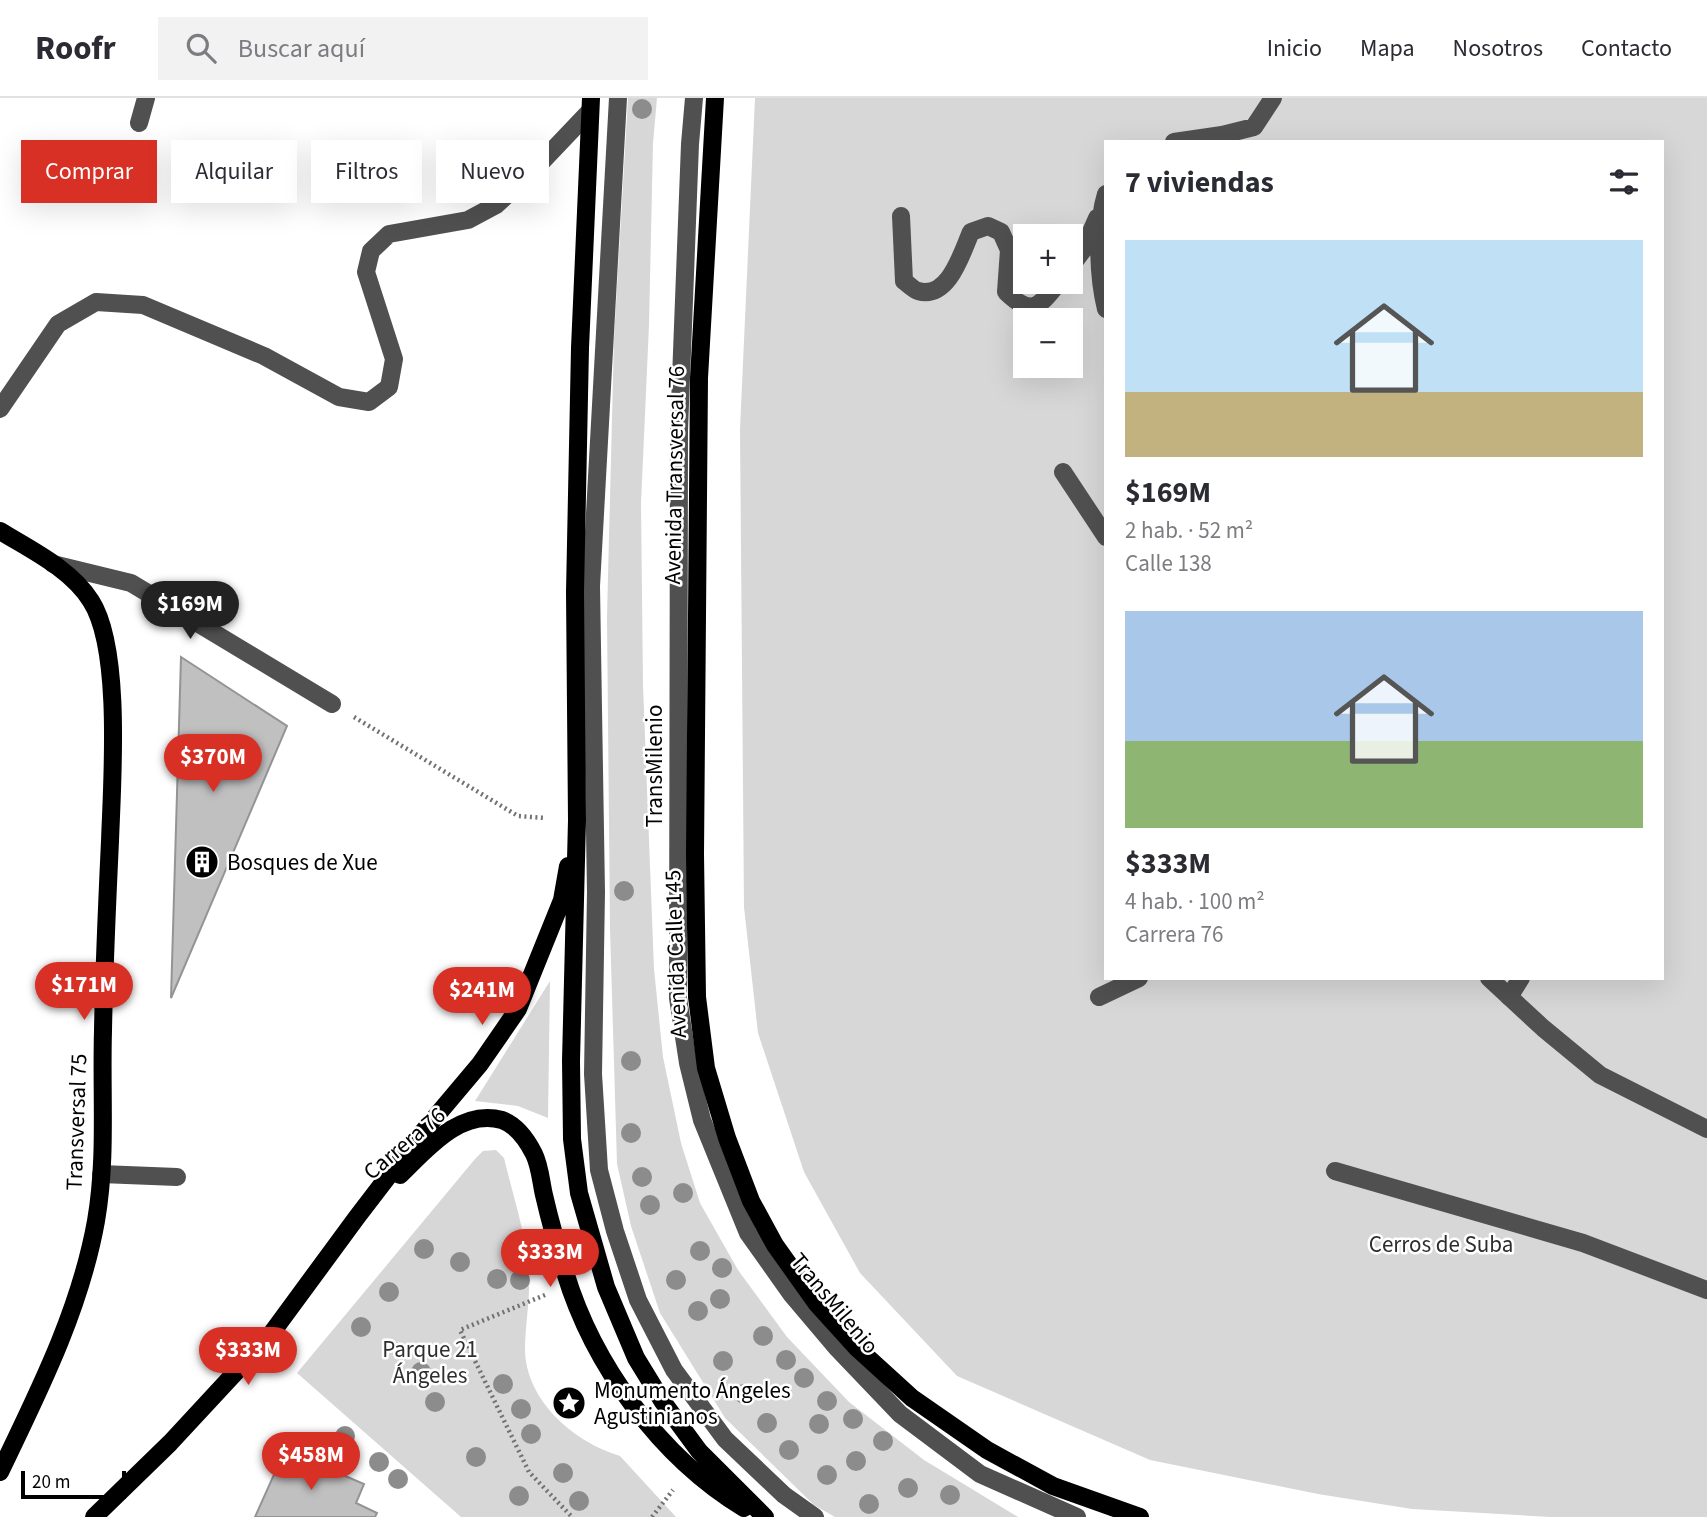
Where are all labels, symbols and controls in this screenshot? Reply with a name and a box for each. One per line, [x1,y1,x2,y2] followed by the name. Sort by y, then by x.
[158,17,648,80] search box
[35,25,116,72] text: Roofr
[182,29,220,67] icon: search
[238,30,365,67] text: Buscar aquí
[1267,31,1322,66] text: Inicio
[1360,31,1415,66] text: Mapa
[1453,31,1543,66] text: Nosotros
[1581,31,1672,66] text: Contacto
[21,140,157,203] chip: Comprar
[171,140,297,203] chip: Alquilar
[311,140,422,203] chip: Filtros
[436,140,549,203] chip: Nuevo
[1125,161,1274,204] text: 7 viviendas
[1605,163,1643,201] icon: filters
[1013,224,1083,378] map controls
[1013,224,1083,294] button: +
[1321,285,1447,411] icon: home
[1013,308,1083,378] button: −
[656,365,693,585] street label: Avenida Transversal 76
[1125,471,1211,514] text: $169M
[1125,514,1253,547] text: 2 hab. · 52 m²
[1125,547,1212,580] text: Calle 138
[141,582,239,641] pin: $169M
[157,587,223,620] text: $169M
[1321,656,1447,782] icon: home
[638,705,671,827] street label: TransMilenio
[164,734,262,794] pin: $370M
[180,740,246,773] text: $370M
[1125,842,1211,885] text: $333M
[183,843,221,881] building icon: Bosques de Xue
[227,846,378,879] place label: Bosques de Xue
[656,869,695,1039] street label: Avenida Calle 145
[1125,885,1265,918] text: 4 hab. · 100 m²
[1125,918,1223,951] text: Carrera 76
[35,962,133,1022] pin: $171M
[51,968,117,1001] text: $171M
[433,968,531,1027] pin: $241M
[449,973,515,1006] text: $241M
[58,1053,95,1191] street label: Transversal 75
[356,1099,453,1188] street label: Carrera 76
[1369,1228,1513,1261] park label: Cerros de Suba
[501,1230,599,1289] pin: $333M
[517,1235,583,1268] text: $333M
[782,1246,887,1361] street label: TransMilenio
[199,1328,297,1387] pin: $333M
[215,1333,281,1366] text: $333M
[382,1333,478,1392] park label: Parque 21 Ángeles
[594,1374,791,1433] place label: Monumento Ángeles Agustinianos
[550,1384,588,1422] place icon: Monumento Ángeles Agustinianos
[262,1432,360,1492] pin: $458M
[278,1438,344,1471] text: $458M
[21,1468,126,1500] scale bar
[32,1469,70,1496] text: 20 m

